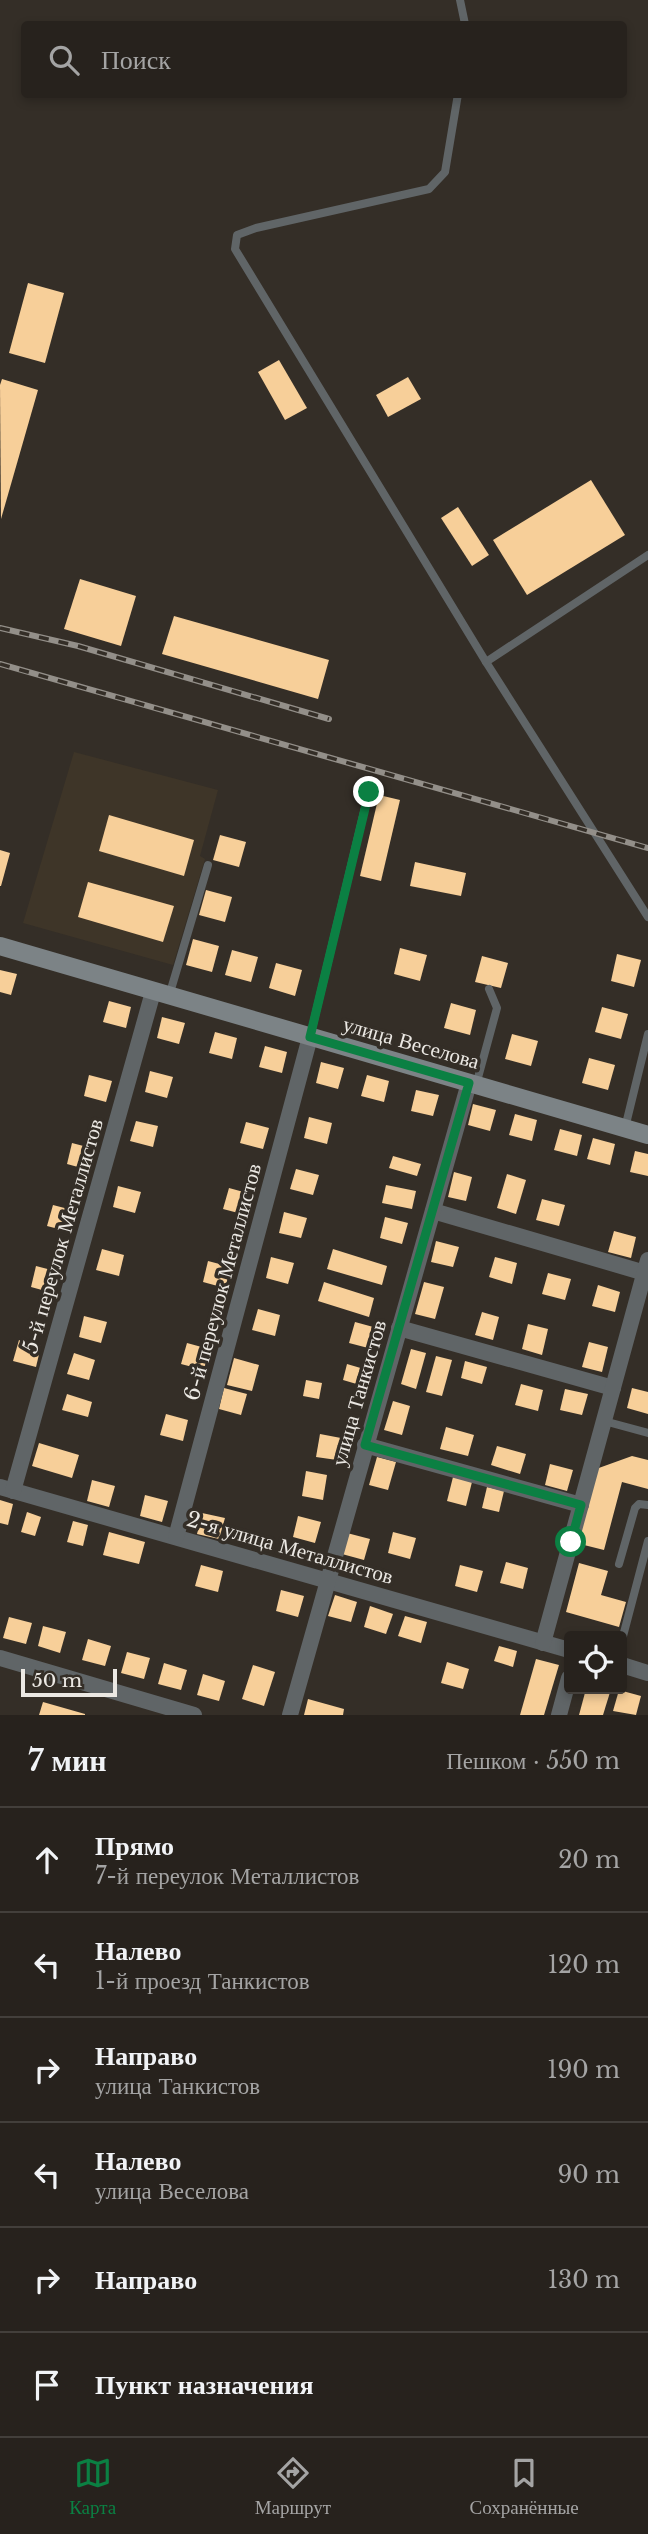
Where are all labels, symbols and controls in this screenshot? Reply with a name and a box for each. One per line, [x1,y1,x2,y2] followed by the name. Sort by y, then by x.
[21,21,627,98] search box
[45,41,83,79] icon: search
[101,44,171,76] text: Поиск
[353,776,384,807] route end
[340,1011,483,1075] street label: улица Веселова
[17,1116,109,1356] street label: 5-й переулок Металлистов
[179,1160,267,1404] street label: 6-й переулок Металлистов
[326,1317,392,1469] street label: улица Танкистов
[184,1506,396,1590] street label: 2-я улица Металлистов
[555,1526,586,1557] route start
[564,1631,627,1694] map controls
[564,1631,627,1694] button: locate
[21,1666,117,1698] scale bar
[32,1669,82,1692] text: 50 m
[28,1742,106,1779] text: 7 мин
[446,1747,620,1775] text: Пешком · 550 m
[95,1830,174,1862] text: Прямо
[28,1841,66,1879] icon: ahead
[558,1846,620,1874] text: 20 m
[95,1862,359,1890] text: 7-й переулок Металлистов
[95,1935,181,1967] text: Налево
[28,1946,66,1984] icon: left
[548,1951,620,1979] text: 120 m
[95,1967,310,1995] text: 1-й проезд Танкистов
[95,2040,197,2072] text: Направо
[28,2051,66,2089] icon: right
[547,2056,620,2084] text: 190 m
[95,2072,260,2100] text: улица Танкистов
[95,2145,181,2177] text: Налево
[28,2156,66,2194] icon: left
[558,2161,620,2189] text: 90 m
[95,2177,249,2205] text: улица Веселова
[28,2261,66,2299] icon: right
[95,2264,197,2296] text: Направо
[548,2266,620,2294] text: 130 m
[28,2366,66,2404] icon: arrive
[95,2369,313,2401] text: Пункт назначения
[69,2454,116,2519] tab: Карта
[255,2454,331,2519] tab: Маршрут
[470,2454,579,2519] tab: Сохранённые

